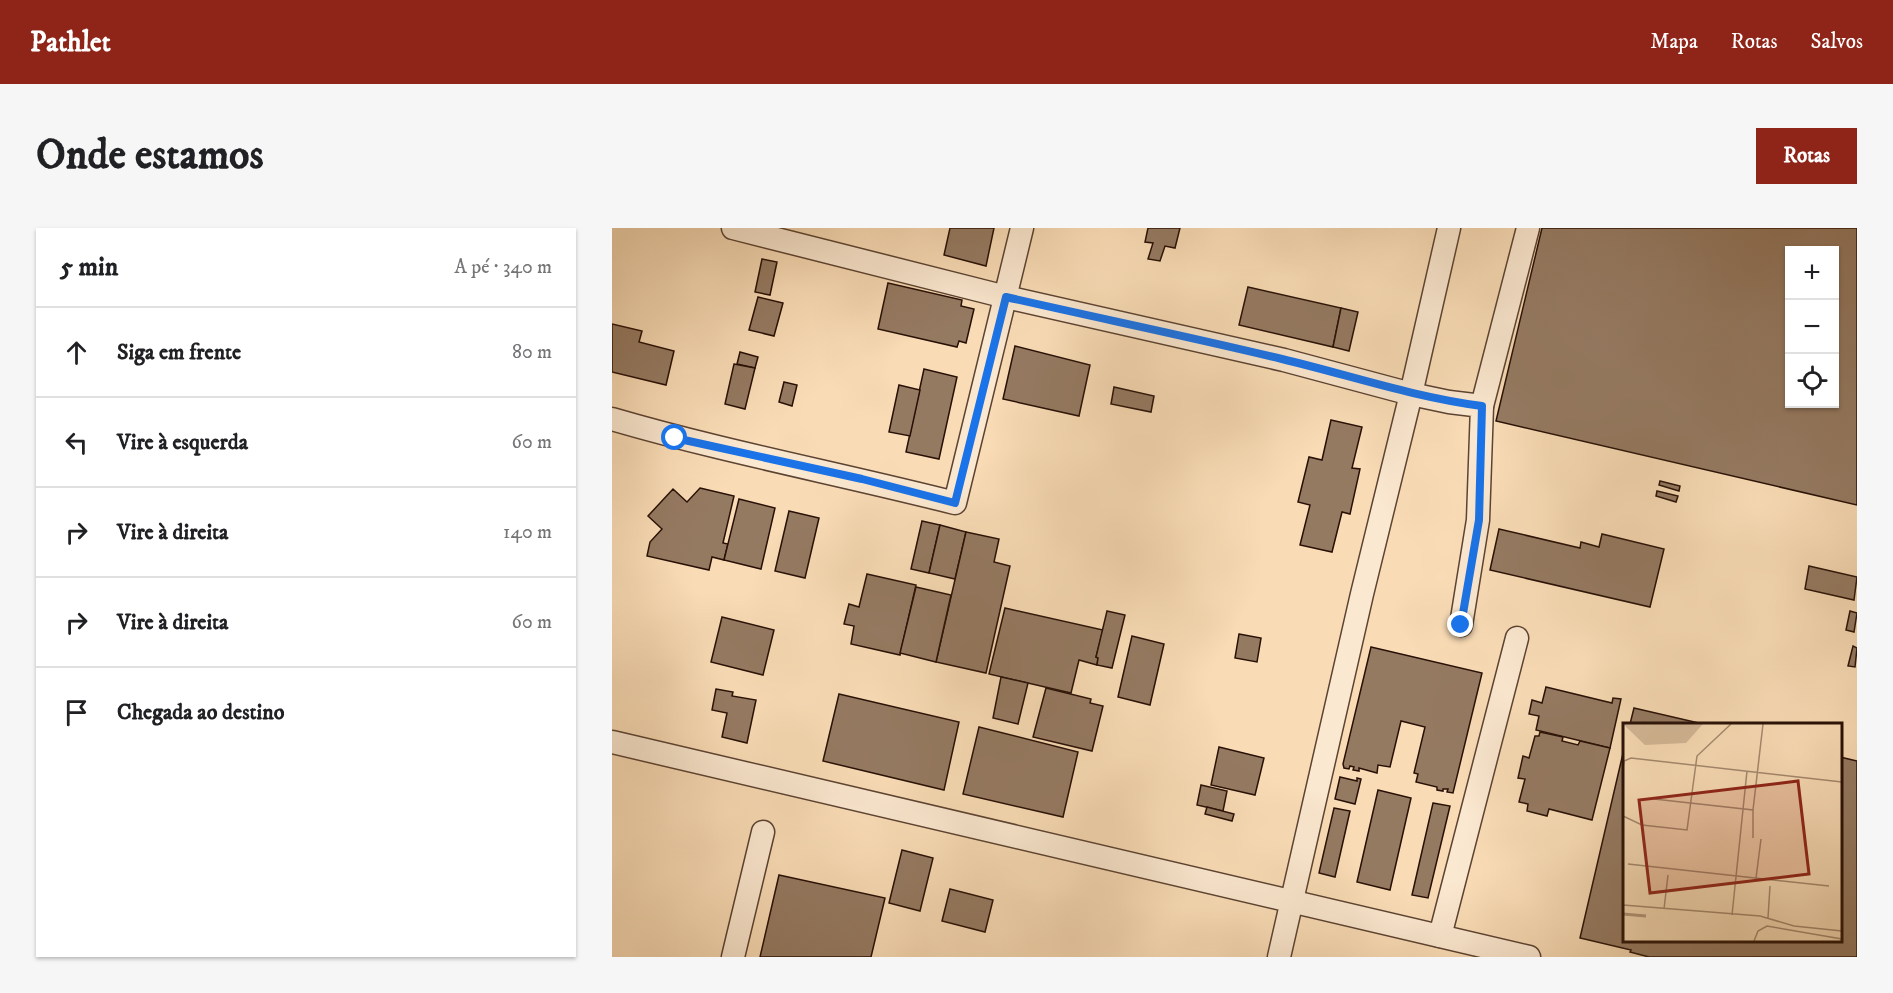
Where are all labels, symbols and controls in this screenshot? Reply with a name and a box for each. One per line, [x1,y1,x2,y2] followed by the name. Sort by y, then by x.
[30,25,111,60] text: Pathlet
[1650,29,1698,55] text: Mapa
[1731,29,1778,55] text: Rotas
[1811,29,1863,55] text: Salvos
[1756,128,1857,184] button: Rotas
[36,130,264,182] text: Onde estamos
[1785,246,1839,408] map controls
[1785,246,1839,300] button: +
[60,251,118,284] text: 5 min
[454,255,552,280] text: A pé · 340 m
[1785,300,1839,354] button: −
[60,336,93,369] icon: ahead
[117,339,241,366] text: Siga em frente
[512,340,552,365] text: 80 m
[1785,354,1839,408] button: locate
[661,424,687,450] route start
[60,426,93,459] icon: left
[117,429,248,456] text: Vire à esquerda
[512,430,552,455] text: 60 m
[60,516,93,549] icon: right
[117,519,228,546] text: Vire à direita
[503,520,552,545] text: 140 m
[60,606,93,639] icon: right
[117,609,228,636] text: Vire à direita
[512,610,552,635] text: 60 m
[1447,611,1473,637] route end
[60,696,93,729] icon: arrive
[117,699,284,726] text: Chegada ao destino
[1623,723,1842,942] inset map

